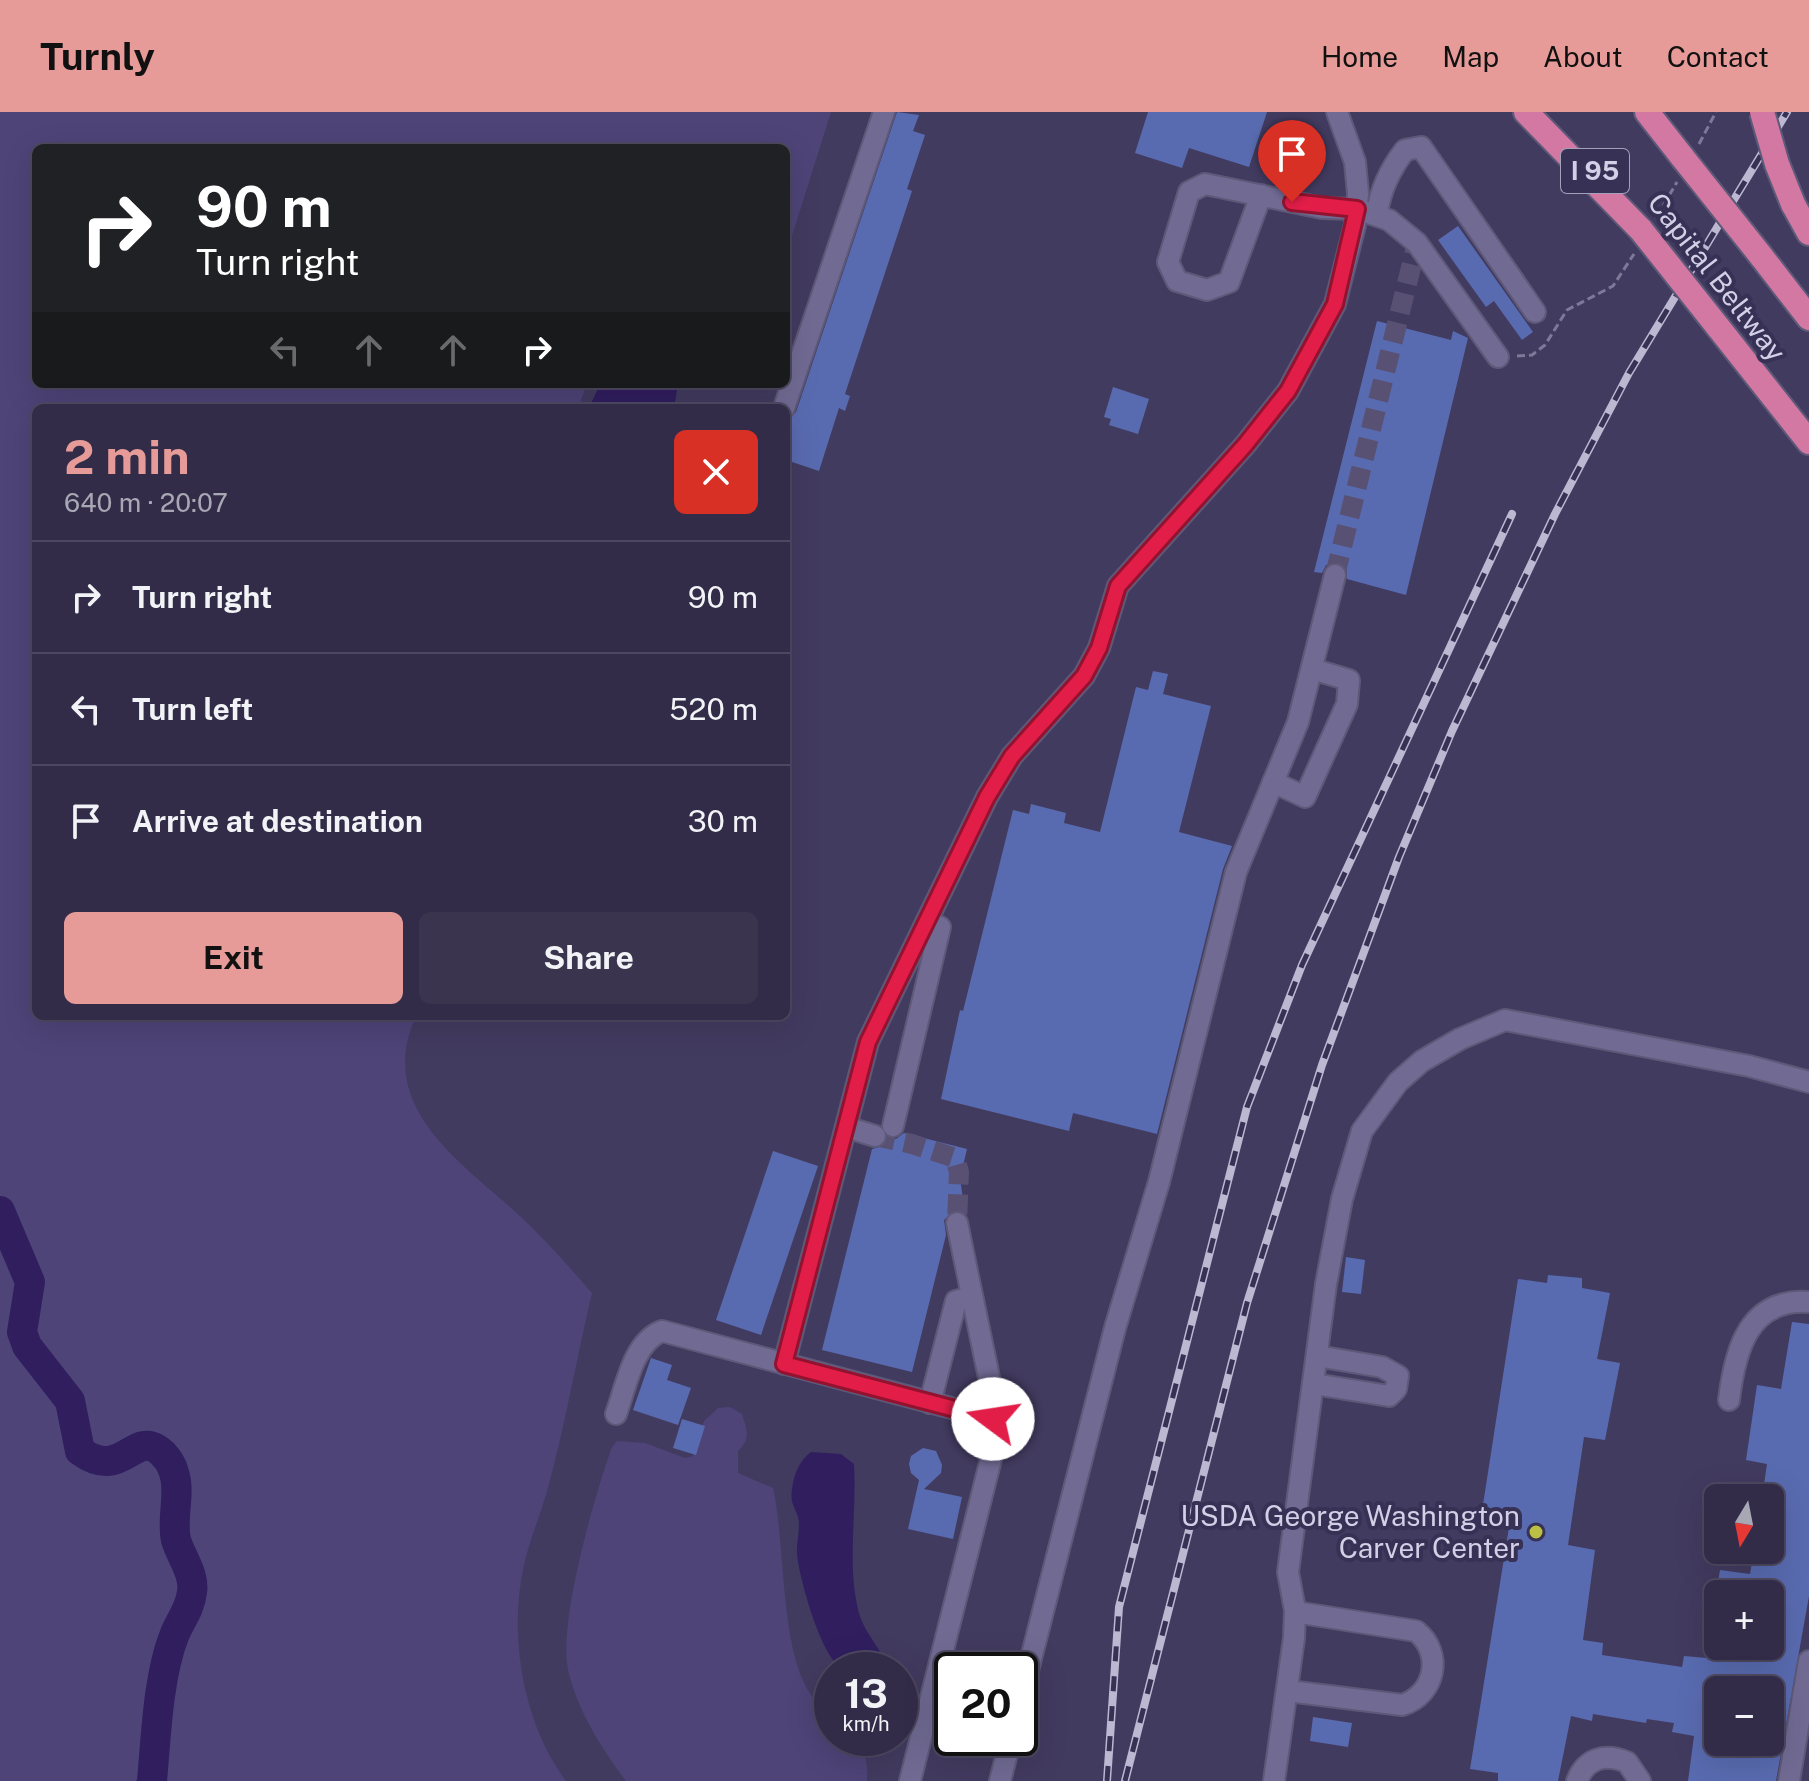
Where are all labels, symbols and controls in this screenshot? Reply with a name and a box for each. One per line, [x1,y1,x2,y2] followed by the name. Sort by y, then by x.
[40,34,155,79] text: Turnly
[1321,40,1398,73] text: Home
[1442,40,1499,73] text: Map
[1543,40,1623,73] text: About
[1667,40,1769,73] text: Contact
[1258,120,1326,202] pin
[1270,132,1314,176] icon: arrive
[1561,149,1629,193] road number: I 95
[196,174,332,240] text: 90 m
[64,176,168,280] icon: right
[1642,186,1793,367] street label: Capital Beltway
[196,241,359,283] text: Turn right
[263,328,307,372] icon: left
[347,328,391,372] icon: ahead
[431,328,475,372] icon: ahead
[515,328,559,372] icon: right
[64,428,190,485] text: 2 min
[674,430,758,514] button: close
[64,487,228,518] text: 640 m · 20:07
[64,575,108,619] icon: right
[132,579,272,615] text: Turn right
[688,579,758,615] text: 90 m
[64,687,108,731] icon: left
[132,691,253,727] text: Turn left
[669,691,758,727] text: 520 m
[64,799,108,843] icon: arrive
[132,803,423,839] text: Arrive at destination
[688,803,758,839] text: 30 m
[64,912,403,1004] button: Exit
[419,912,758,1004] button: Share
[951,1377,1035,1461] position arrow
[1704,1484,1784,1564] north arrow
[1704,1484,1784,1756] map controls
[1180,1499,1520,1564] place label: USDA George Washington Carver Center
[1527,1523,1545,1541] marker: USDA George Washington Carver Center
[1704,1580,1784,1660] button: +
[934,1652,1038,1756] speed limit sign: 20
[844,1670,888,1717] text: 13
[1704,1676,1784,1756] button: −
[842,1712,890,1736] text: km/h

